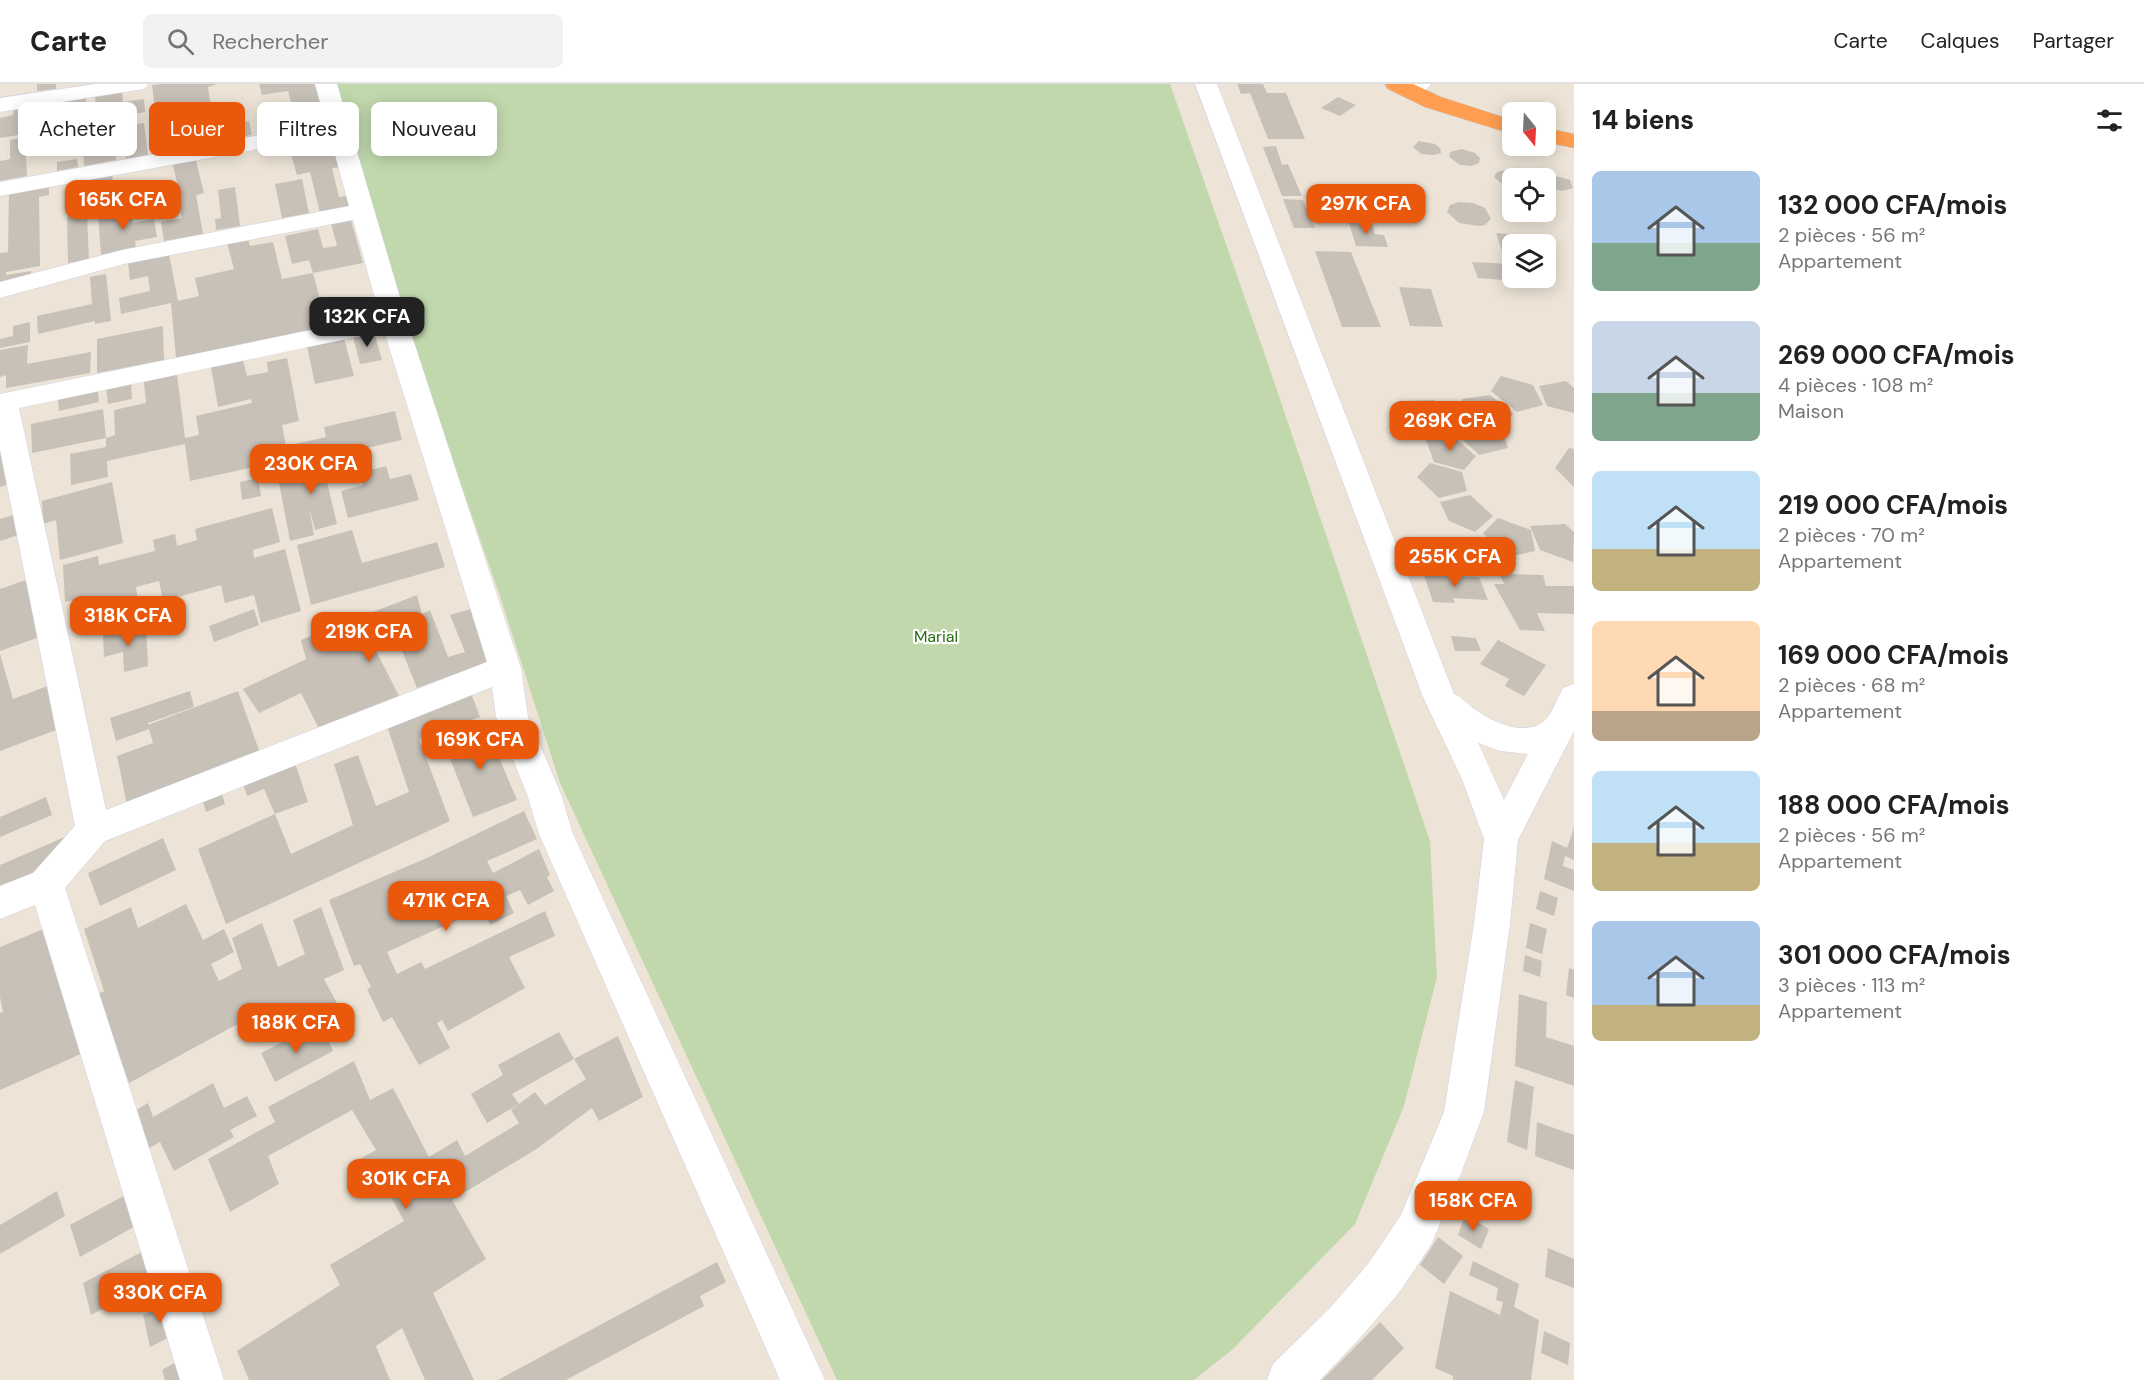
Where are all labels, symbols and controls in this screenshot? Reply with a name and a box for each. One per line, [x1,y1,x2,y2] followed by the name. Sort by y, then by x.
[143,14,563,68] search box
[30,23,107,60] text: Carte
[164,25,197,58] icon: search
[212,27,328,56] text: Rechercher
[1833,27,1888,55] text: Carte
[1921,27,1999,55] text: Calques
[2032,27,2114,55] text: Partager
[18,102,137,156] chip: Acheter
[149,102,245,156] chip: Louer
[257,102,359,156] chip: Filtres
[371,102,497,156] chip: Nouveau
[1502,102,1556,156] north arrow
[1502,102,1556,288] map controls
[1592,103,1694,137] text: 14 biens
[2093,104,2126,137] icon: filters
[1502,168,1556,222] button: locate
[61,180,185,231] pin: 165K CFA
[1304,184,1428,235] pin: 297K CFA
[79,186,167,212] text: 165K CFA
[1778,188,2007,222] text: 132 000 CFA/mois
[1321,190,1411,216] text: 297K CFA
[1640,195,1712,267] icon: home
[1778,222,1925,248] text: 2 pièces · 56 m²
[1502,234,1556,288] button: layers
[1778,248,1902,274] text: Appartement
[305,297,429,348] pin: 132K CFA
[323,303,411,329] text: 132K CFA
[1778,338,2015,372] text: 269 000 CFA/mois
[1640,345,1712,417] icon: home
[1778,372,1933,398] text: 4 pièces · 108 m²
[1778,398,1844,424] text: Maison
[1388,401,1512,452] pin: 269K CFA
[1404,407,1496,433] text: 269K CFA
[249,444,373,495] pin: 230K CFA
[264,450,358,476] text: 230K CFA
[1778,488,2008,522] text: 219 000 CFA/mois
[1640,495,1712,567] icon: home
[1778,522,1925,548] text: 2 pièces · 70 m²
[1393,537,1517,588] pin: 255K CFA
[1409,543,1501,569] text: 255K CFA
[1778,548,1902,574] text: Appartement
[66,596,190,647] pin: 318K CFA
[84,602,172,628] text: 318K CFA
[307,612,431,663] pin: 219K CFA
[325,618,413,644] text: 219K CFA
[914,626,958,647] park label: Marial
[1778,638,2009,672] text: 169 000 CFA/mois
[1640,645,1712,717] icon: home
[1778,672,1925,698] text: 2 pièces · 68 m²
[1778,698,1902,724] text: Appartement
[418,720,542,771] pin: 169K CFA
[436,726,524,752] text: 169K CFA
[1778,788,2010,822] text: 188 000 CFA/mois
[1640,795,1712,867] icon: home
[1778,822,1925,848] text: 2 pièces · 56 m²
[1778,848,1902,874] text: Appartement
[384,881,508,932] pin: 471K CFA
[402,887,490,913] text: 471K CFA
[1778,938,2011,972] text: 301 000 CFA/mois
[1640,945,1712,1017] icon: home
[1778,972,1925,998] text: 3 pièces · 113 m²
[1778,998,1902,1024] text: Appartement
[234,1003,358,1054] pin: 188K CFA
[252,1009,340,1035] text: 188K CFA
[344,1159,468,1210] pin: 301K CFA
[361,1165,451,1191] text: 301K CFA
[1411,1181,1535,1232] pin: 158K CFA
[1429,1187,1517,1213] text: 158K CFA
[98,1273,222,1324] pin: 330K CFA
[113,1279,207,1305] text: 330K CFA

